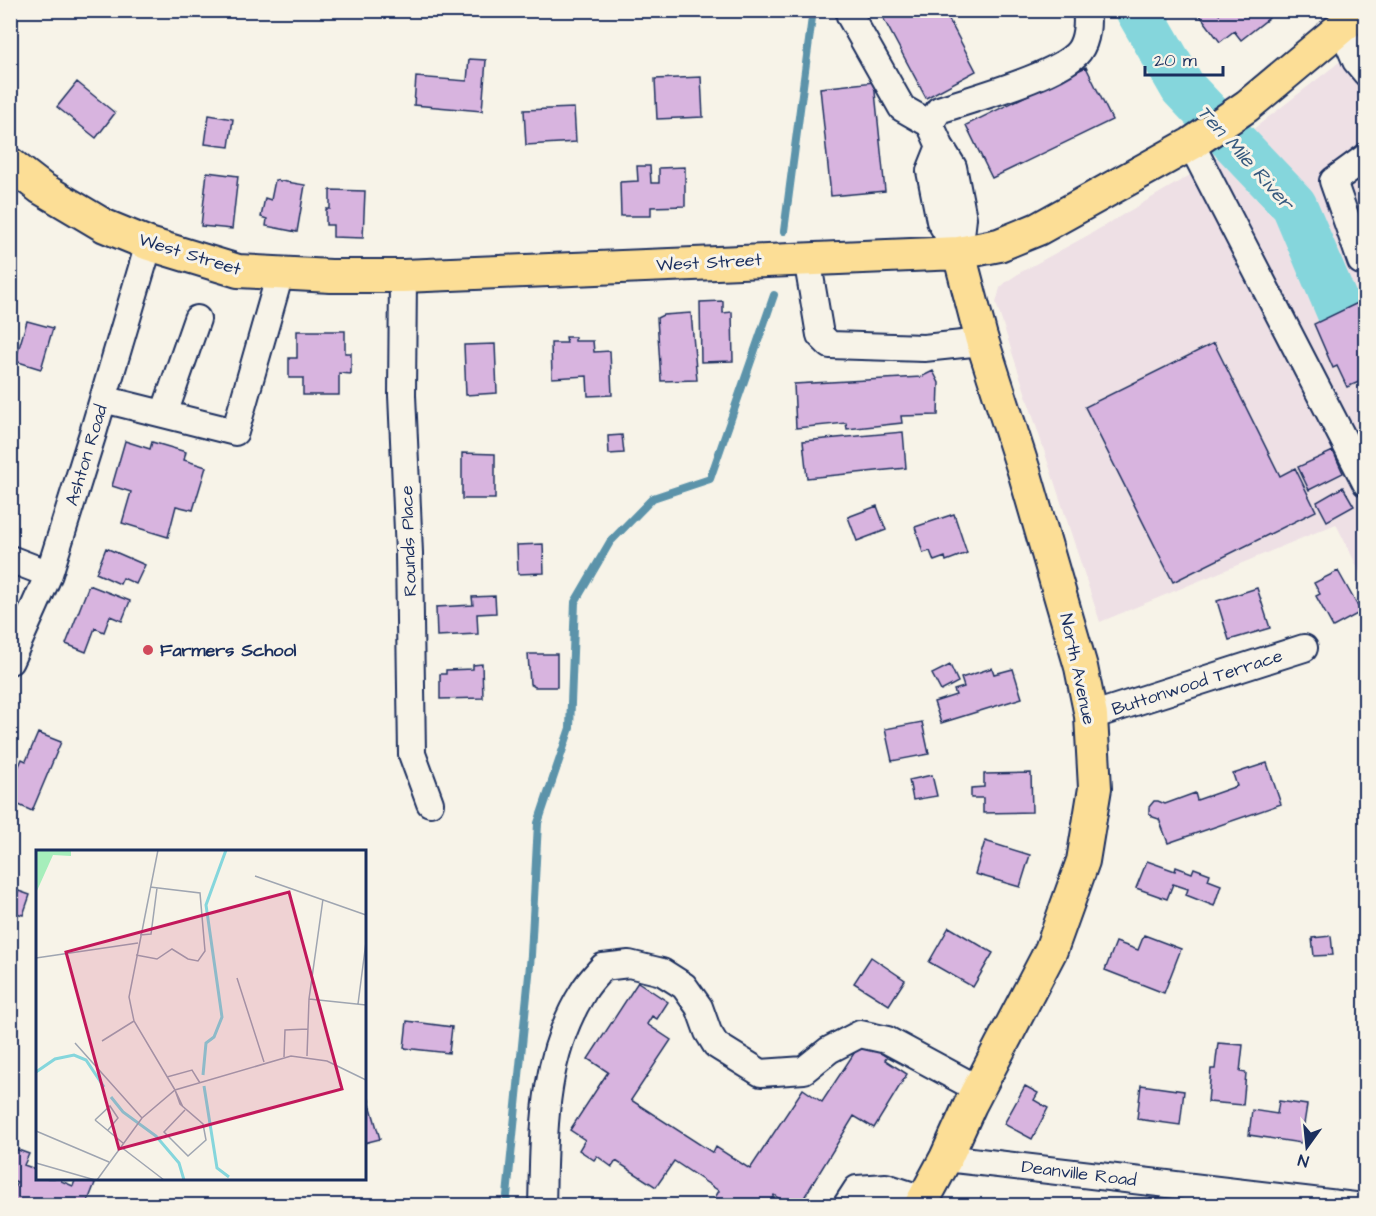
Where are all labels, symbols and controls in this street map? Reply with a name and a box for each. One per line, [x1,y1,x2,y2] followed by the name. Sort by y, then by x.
[1145,39,1223,77] scale bar
[1154,48,1197,73] text: 20 m
[1191,99,1301,218] water label: Ten Mile River
[136,227,245,282] street label: West Street
[656,247,763,278] street label: West Street
[59,402,114,509] street label: Ashton Road
[394,485,423,597] street label: Rounds Place
[1054,611,1102,727] street label: North Avenue
[160,638,297,663] place label: Farmers School
[141,643,155,657] marker: Farmers School
[1109,643,1286,722] street label: Buttonwood Terrace
[36,850,366,1180] inset map
[1277,1117,1337,1177] north arrow
[1296,1149,1311,1172] text: N
[1020,1154,1138,1193] street label: Deanville Road

